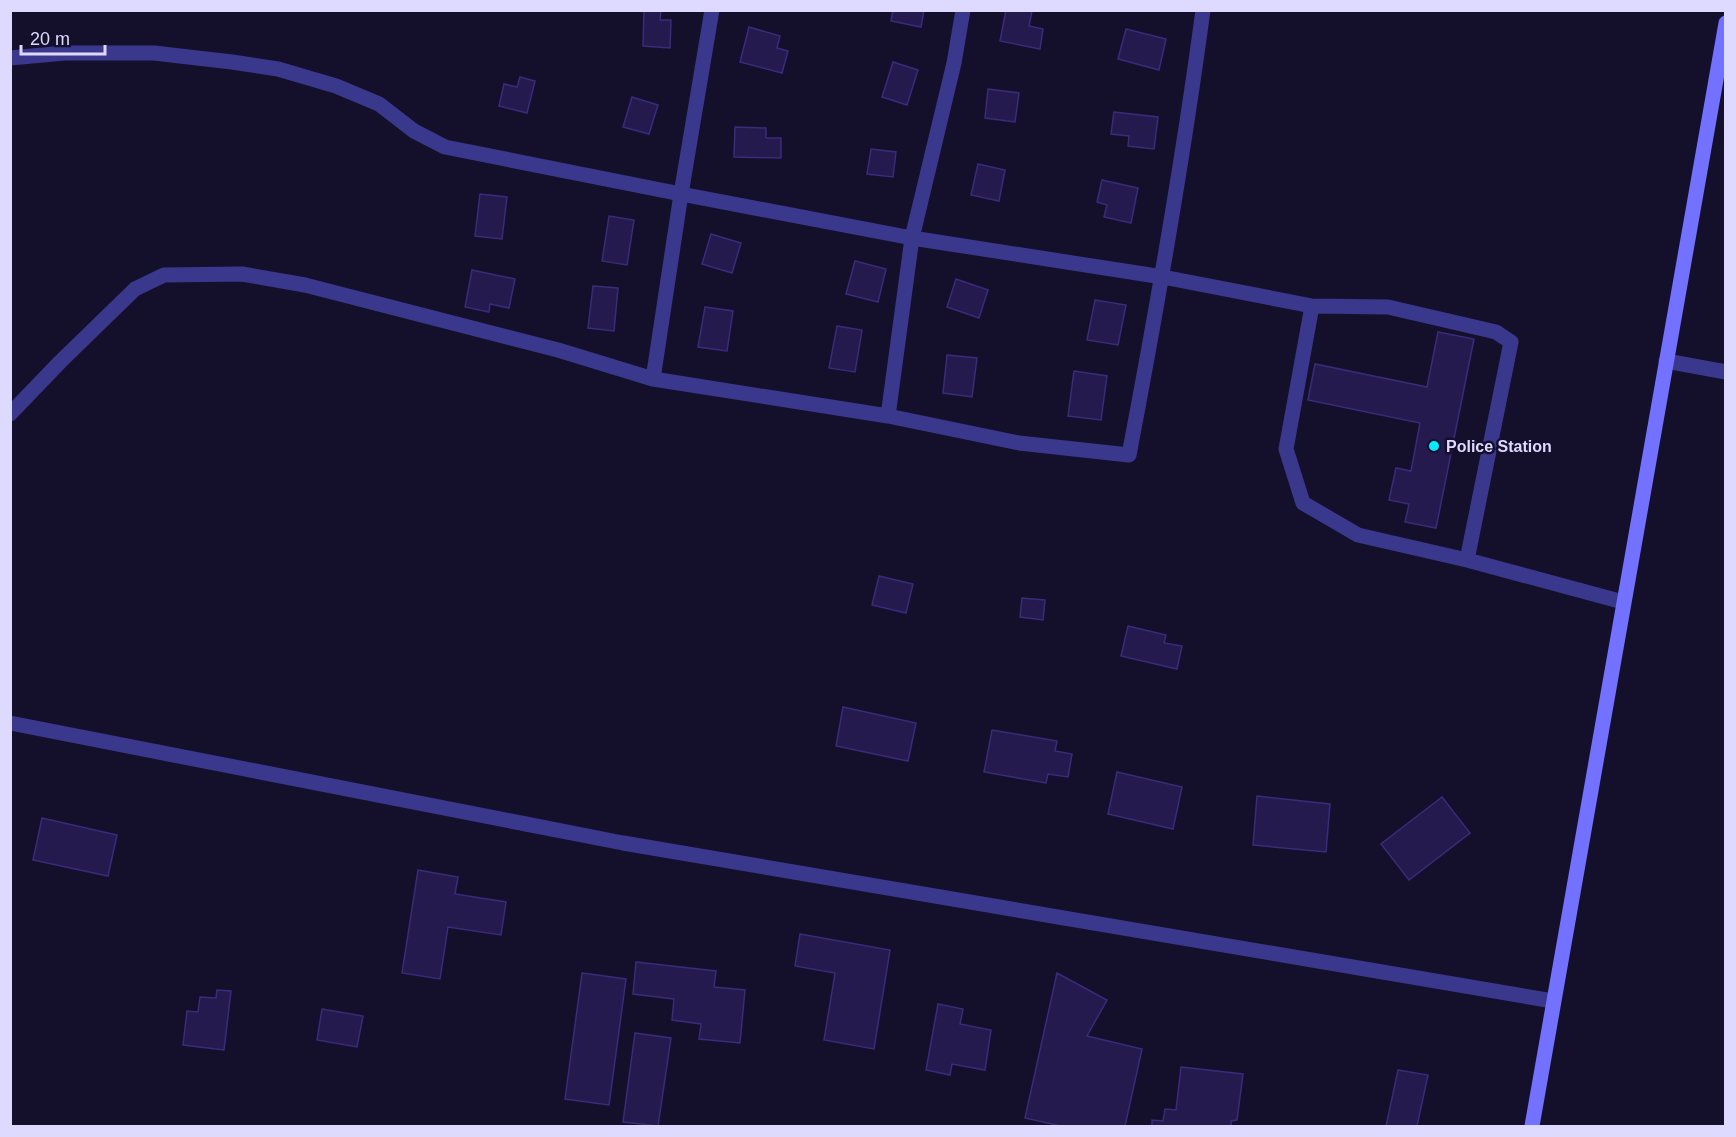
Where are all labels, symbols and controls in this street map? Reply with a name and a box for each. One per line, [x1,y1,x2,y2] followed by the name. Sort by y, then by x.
[21,18,105,56] scale bar
[30,29,70,49] text: 20 m
[1446,438,1552,455] place label: Police Station
[1427,439,1441,453] marker: Police Station

